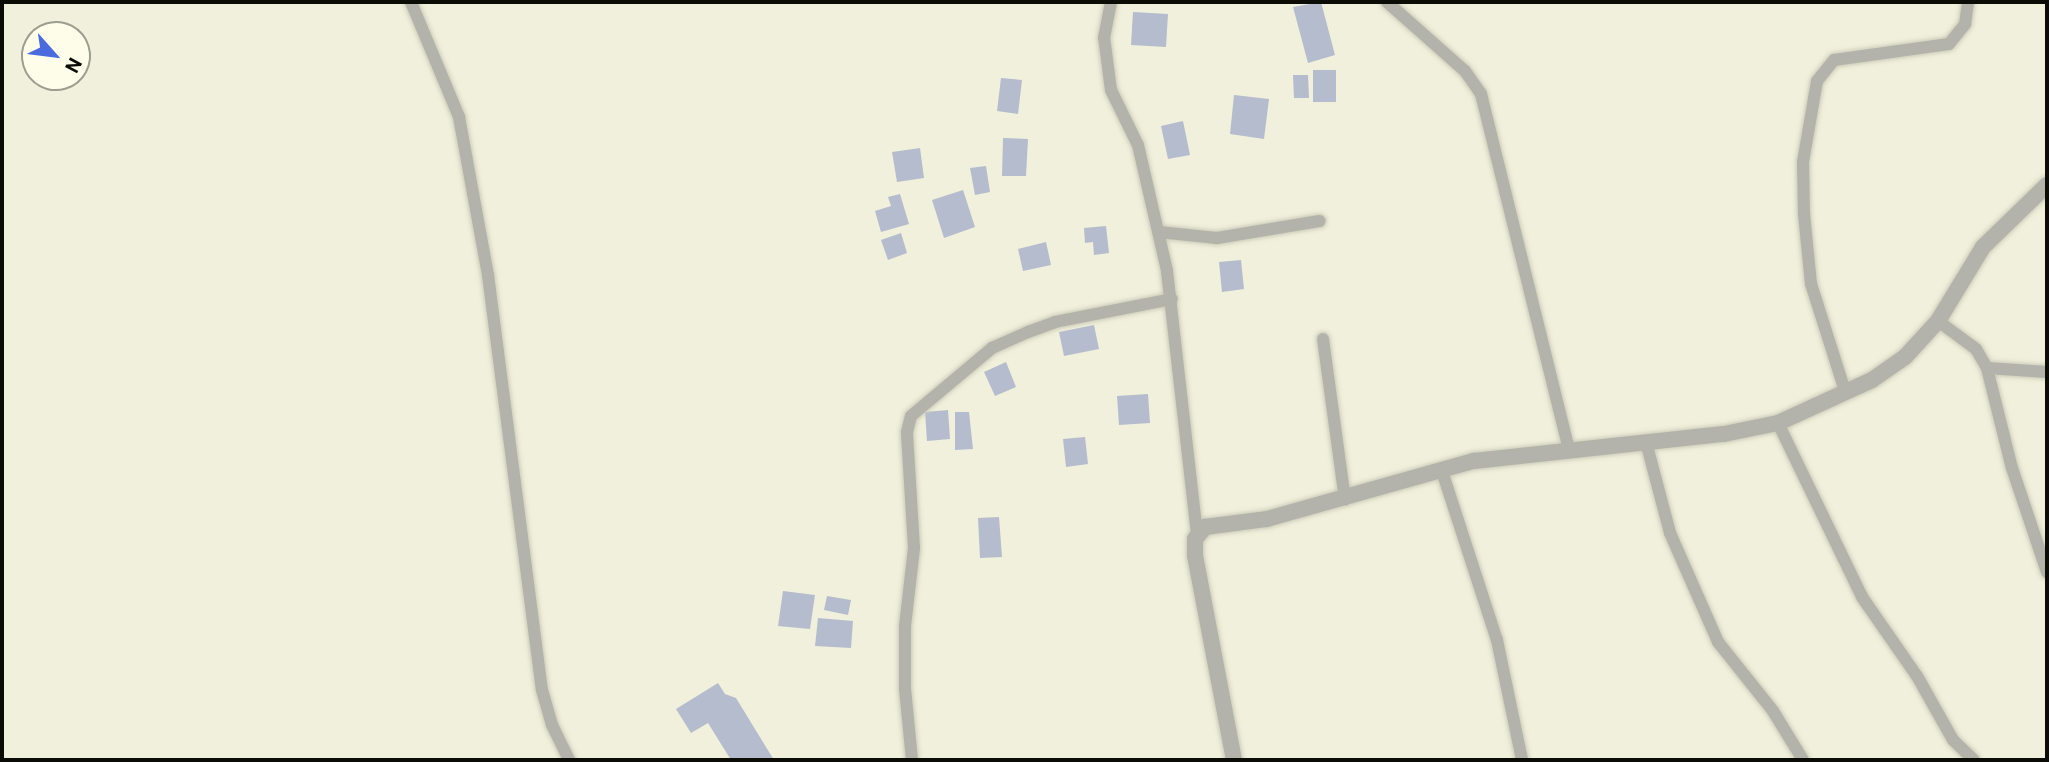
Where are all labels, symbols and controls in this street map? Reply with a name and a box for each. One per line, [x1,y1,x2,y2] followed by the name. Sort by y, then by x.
[21,21,91,91] north arrow
[60,54,87,76] text: N

